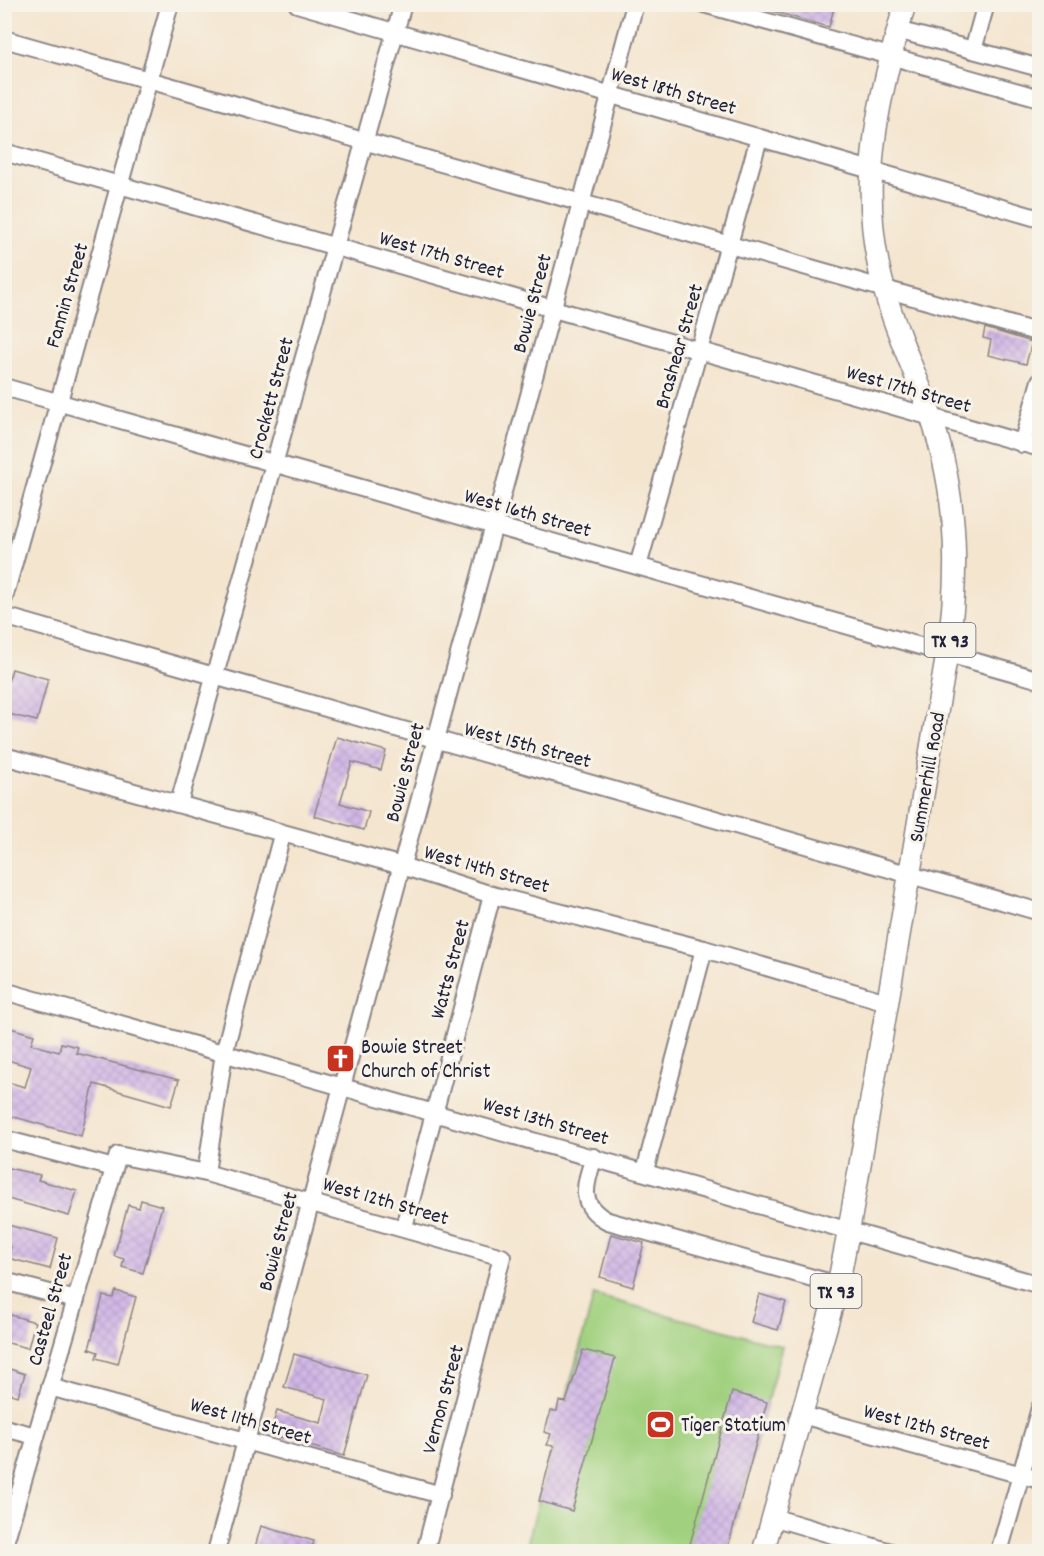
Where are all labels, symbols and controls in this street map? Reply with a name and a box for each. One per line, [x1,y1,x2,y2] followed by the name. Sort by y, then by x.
[607,61,740,125] street label: West 18th Street
[375,225,507,289] street label: West 17th Street
[40,240,98,352] street label: Fannin Street
[506,251,562,357] street label: Bowie Street
[649,281,713,413] street label: Brashear Street
[242,334,304,463] street label: Crockett Street
[842,359,974,423] street label: West 17th Street
[460,482,594,547] street label: West 16th Street
[924,623,976,657] road number: TX 93
[903,710,955,845] street label: Summerhill Road
[460,716,594,778] street label: West 15th Street
[379,720,435,826] street label: Bowie Street
[420,839,553,903] street label: West 14th Street
[424,916,480,1023] street label: Watts Street
[361,1034,491,1088] place label: Bowie Street Church of Christ
[324,1042,356,1074] church icon: Bowie Street Church of Christ
[479,1091,612,1155] street label: West 13th Street
[319,1171,452,1235] street label: West 12th Street
[252,1189,308,1295] street label: Bowie Street
[21,1250,82,1370] street label: Casteel Street
[810,1274,862,1308] road number: TX 93
[416,1342,474,1458] street label: Vernon Street
[186,1391,315,1455] street label: West 11th Street
[860,1398,993,1460] street label: West 12th Street
[644,1408,676,1440] sports icon: Tiger Statium
[681,1412,786,1442] place label: Tiger Statium

